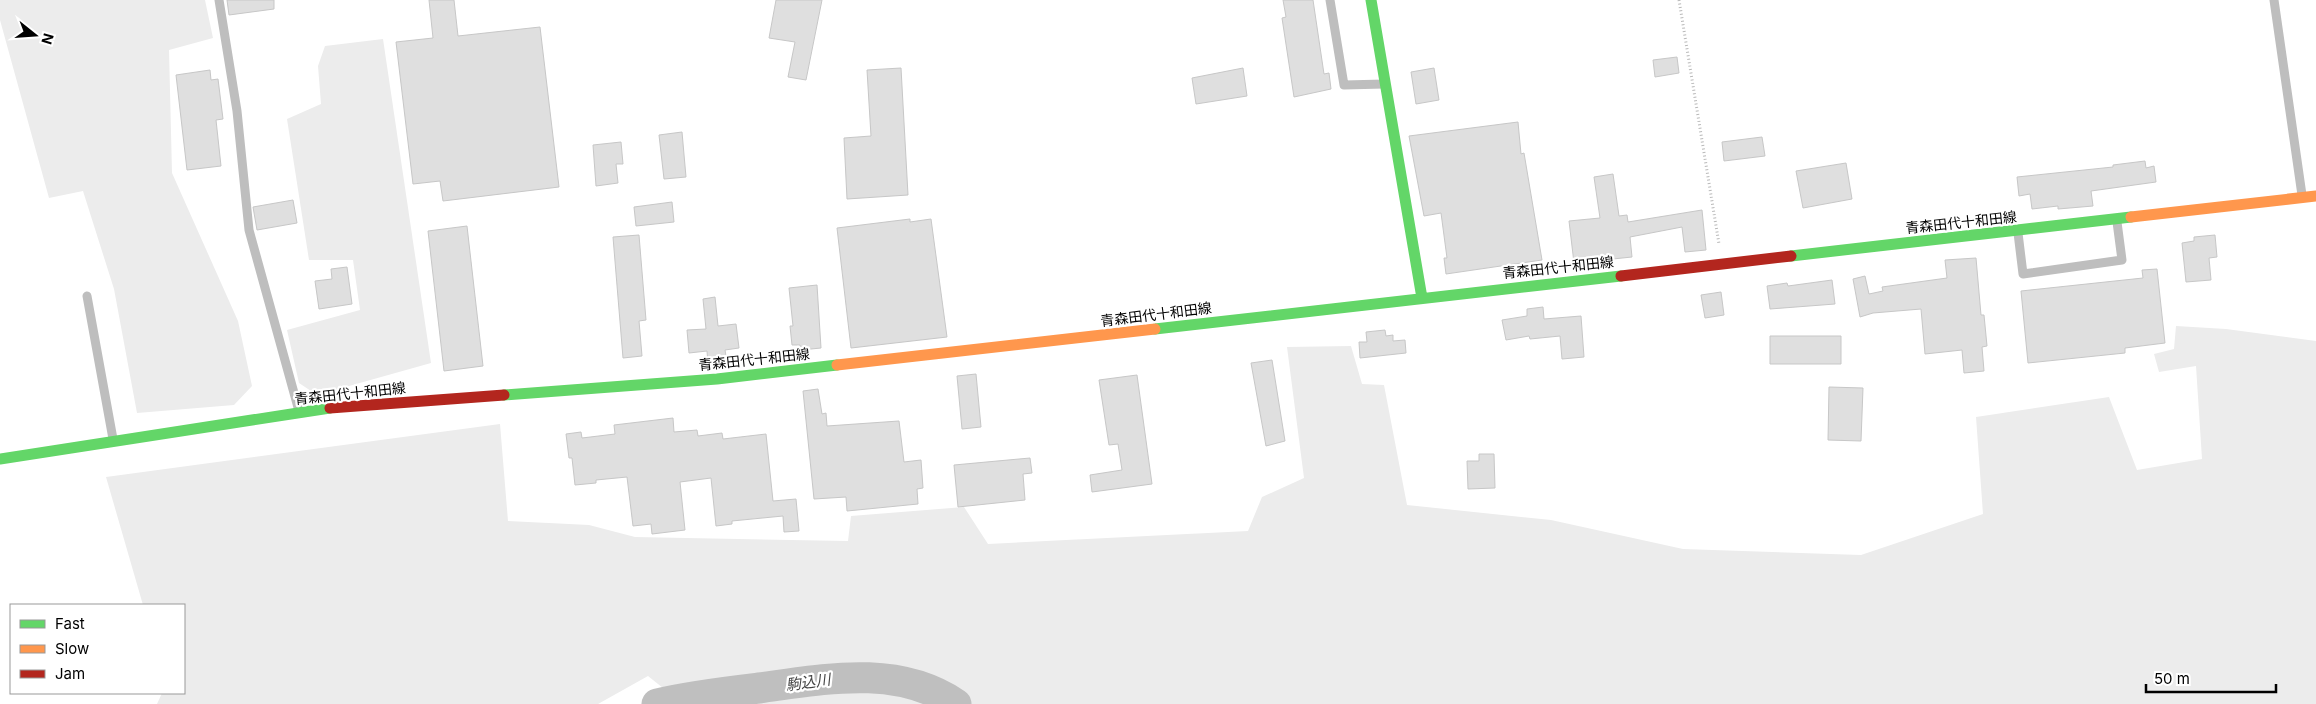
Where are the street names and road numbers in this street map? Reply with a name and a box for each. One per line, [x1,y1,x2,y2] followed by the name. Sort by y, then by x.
[1904,208,2018,236] street label: 青森田代十和田線
[1501,253,1615,281] street label: 青森田代十和田線
[1099,299,1213,329] street label: 青森田代十和田線
[697,345,811,373] street label: 青森田代十和田線
[293,379,407,407] street label: 青森田代十和田線

